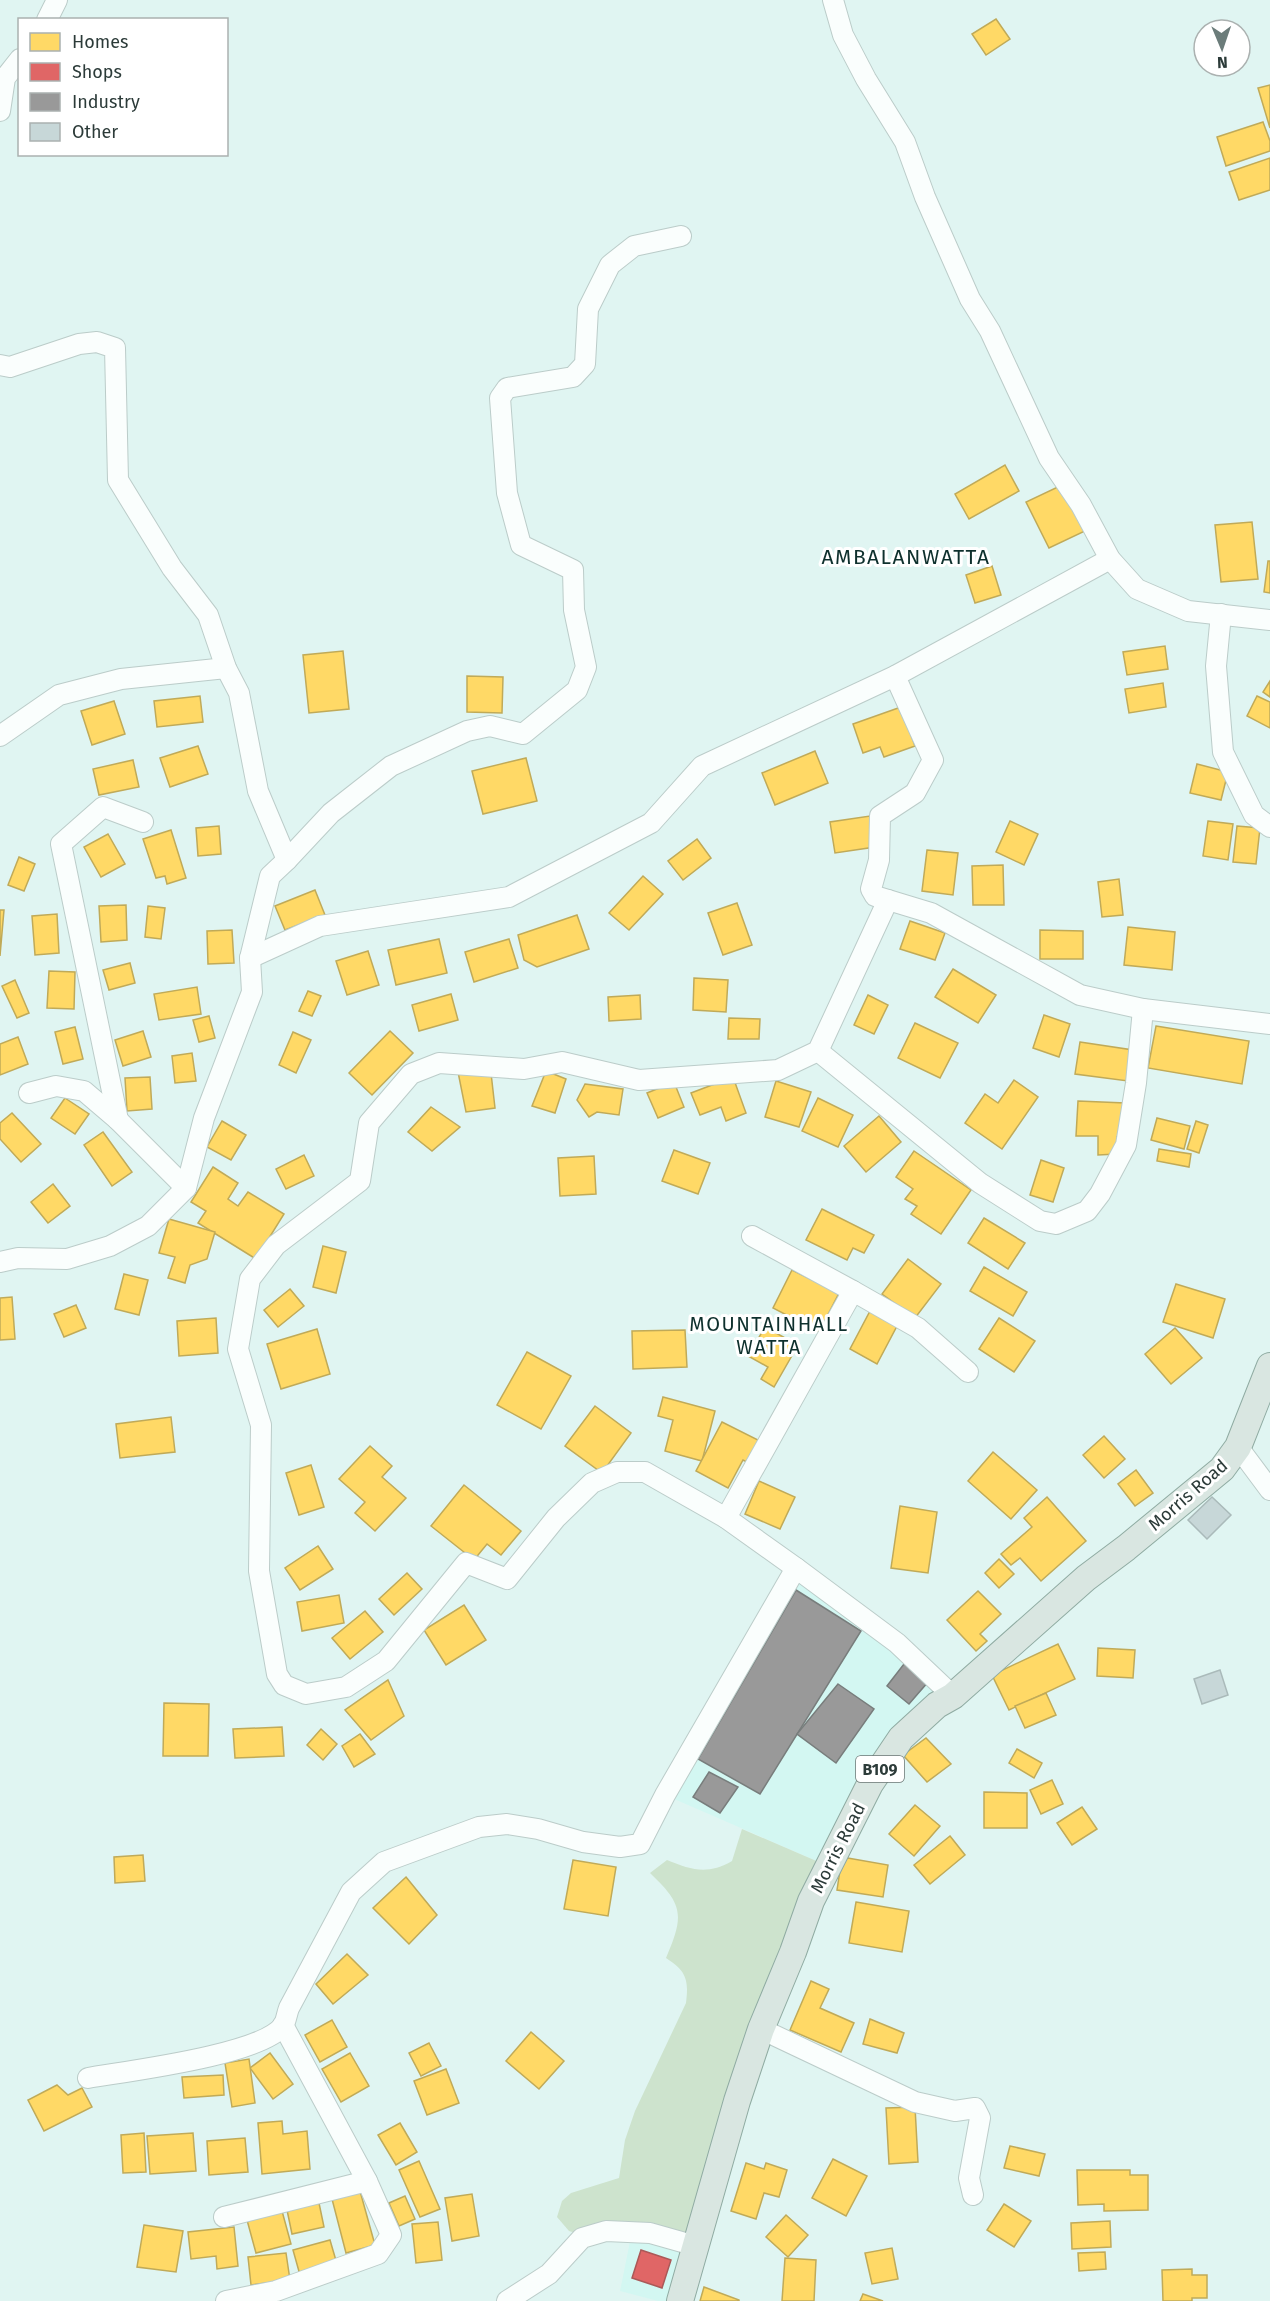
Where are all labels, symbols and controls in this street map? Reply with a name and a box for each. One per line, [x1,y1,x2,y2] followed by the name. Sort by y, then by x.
[18,18,228,156] legend
[1192,18,1252,78] north arrow
[72,31,128,53] text: Homes
[1217,53,1228,72] text: N
[72,61,122,83] text: Shops
[72,91,140,113] text: Industry
[72,121,118,143] text: Other
[822,544,990,570] district label: AMBALANWATTA
[689,1312,849,1359] district label: MOUNTAINHALL WATTA
[1144,1454,1232,1536] street label: Morris Road
[856,1756,904,1782] road number: B109
[806,1799,870,1897] street label: Morris Road

